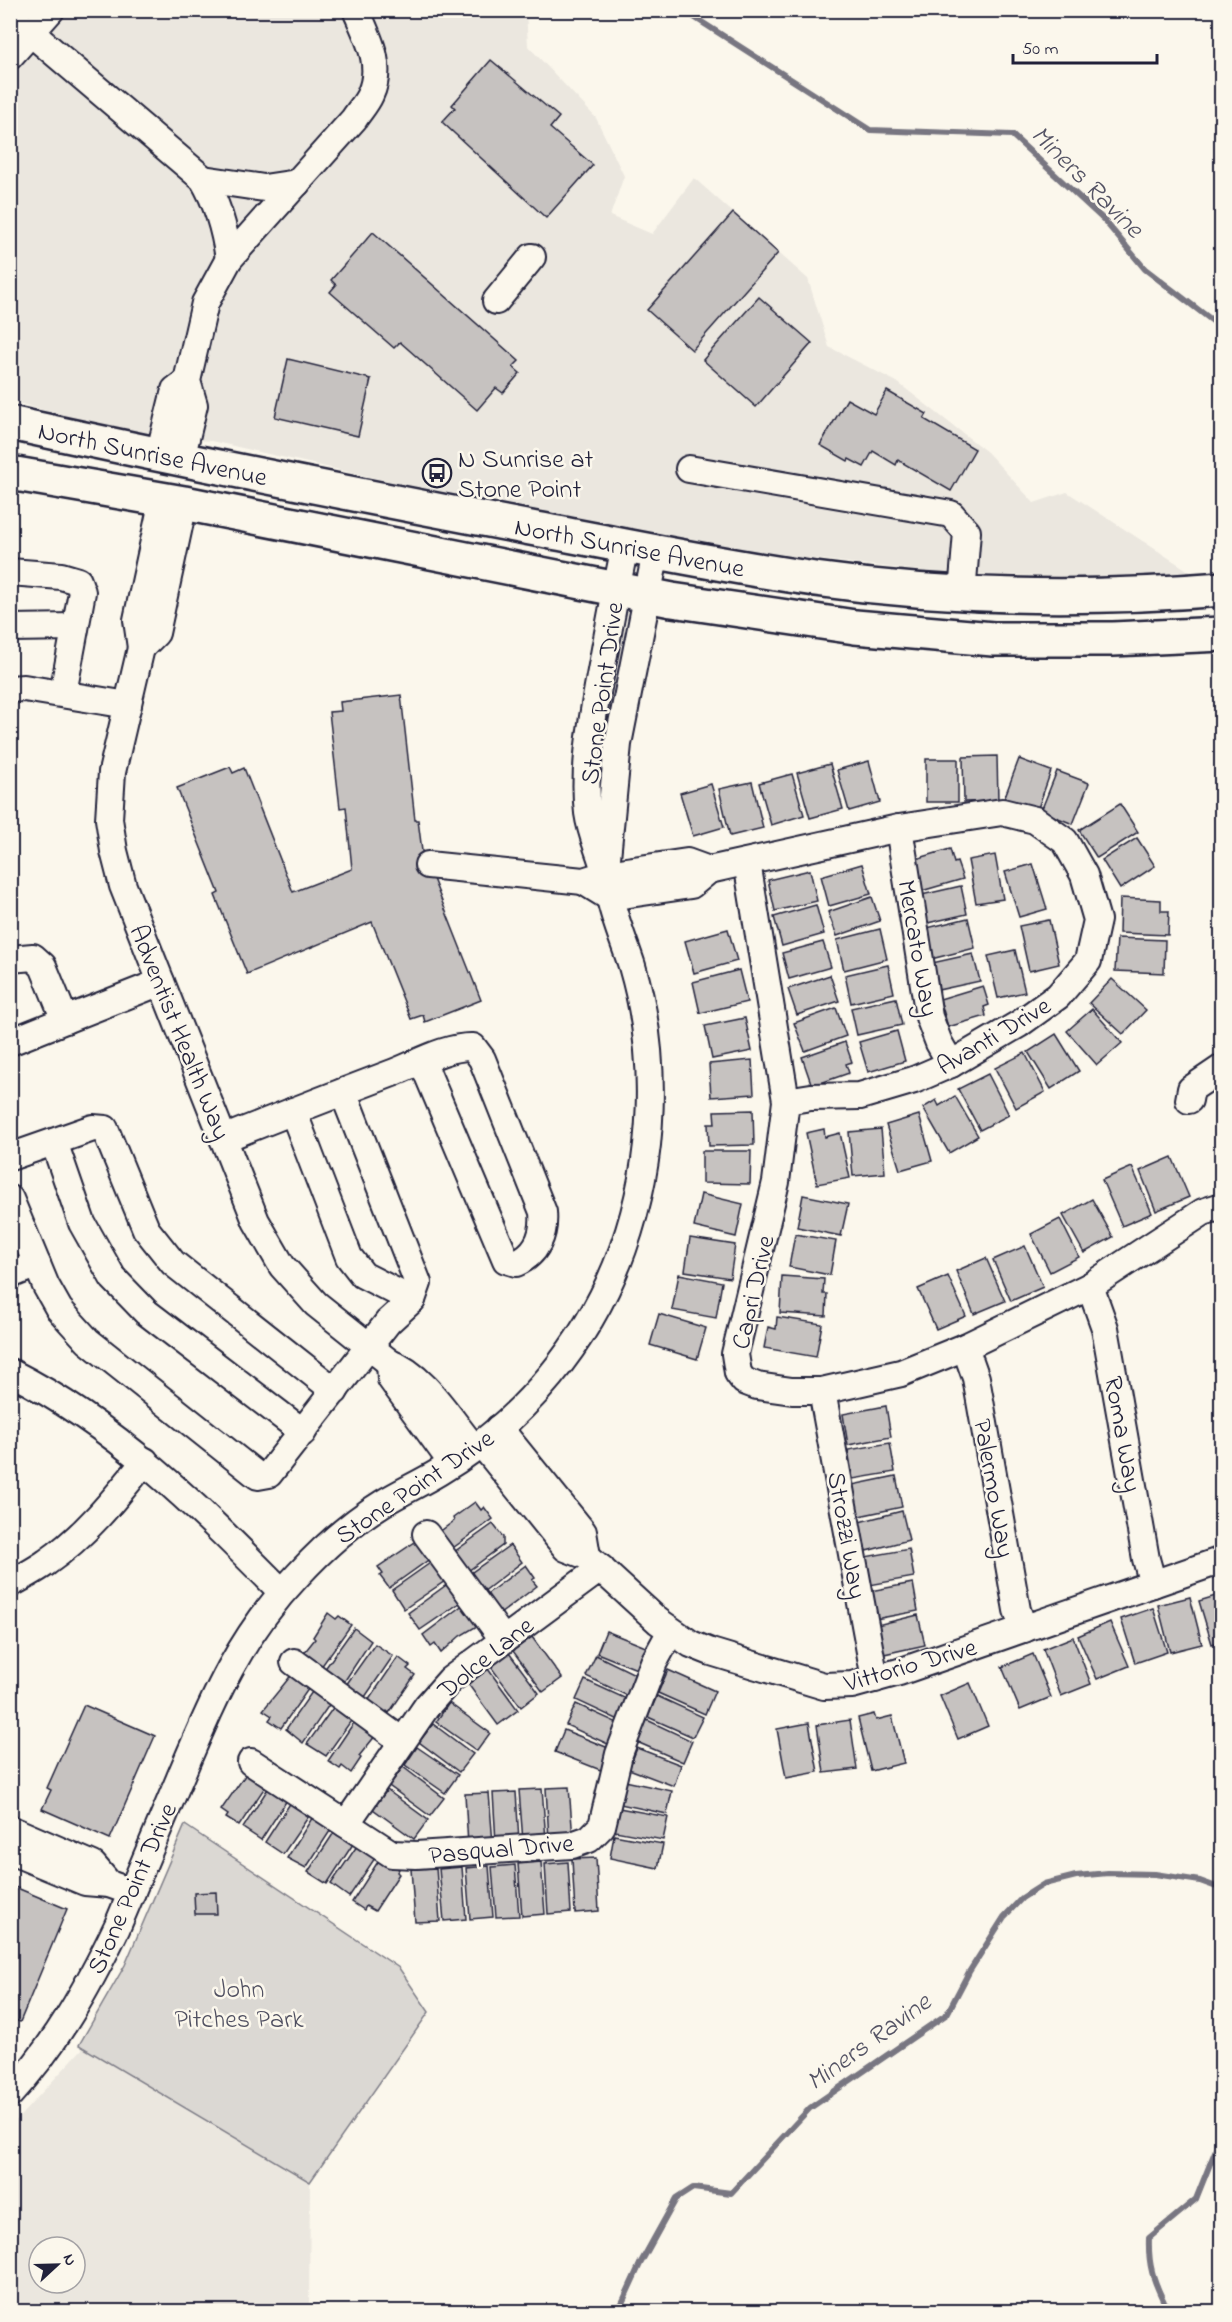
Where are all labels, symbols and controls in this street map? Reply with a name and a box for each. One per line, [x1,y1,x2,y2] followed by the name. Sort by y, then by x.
[1013,27,1157,65] scale bar
[1022,37,1059,63] text: 50 m
[1021,117,1153,249] water label: Miners Ravine
[34,414,270,498] street label: North Sunrise Avenue
[458,442,594,510] place label: N Sunrise at Stone Point
[421,457,453,489] bus stop icon: N Sunrise at Stone Point
[511,509,747,590] street label: North Sunrise Avenue
[572,599,636,787] street label: Stone Point Drive
[885,877,947,1020] street label: Mercato Way
[118,920,239,1146] street label: Adventist Health Way
[930,988,1059,1087] street label: Avanti Drive
[723,1232,787,1353] street label: Capri Drive
[1092,1373,1150,1496] street label: Roma Way
[961,1416,1023,1561] street label: Palermo Way
[329,1421,503,1556] street label: Stone Point Drive
[815,1469,875,1602] street label: Strozzi Way
[430,1608,543,1711] street label: Dolce Lane
[839,1630,982,1704] street label: Vittorio Drive
[79,1797,189,1981] street label: Stone Point Drive
[427,1826,576,1876] street label: Pasqual Drive
[174,1972,304,2040] park label: John Pitches Park
[799,1983,941,2102] water label: Miners Ravine
[27,2235,87,2295] north arrow
[56,2251,82,2270] text: N

